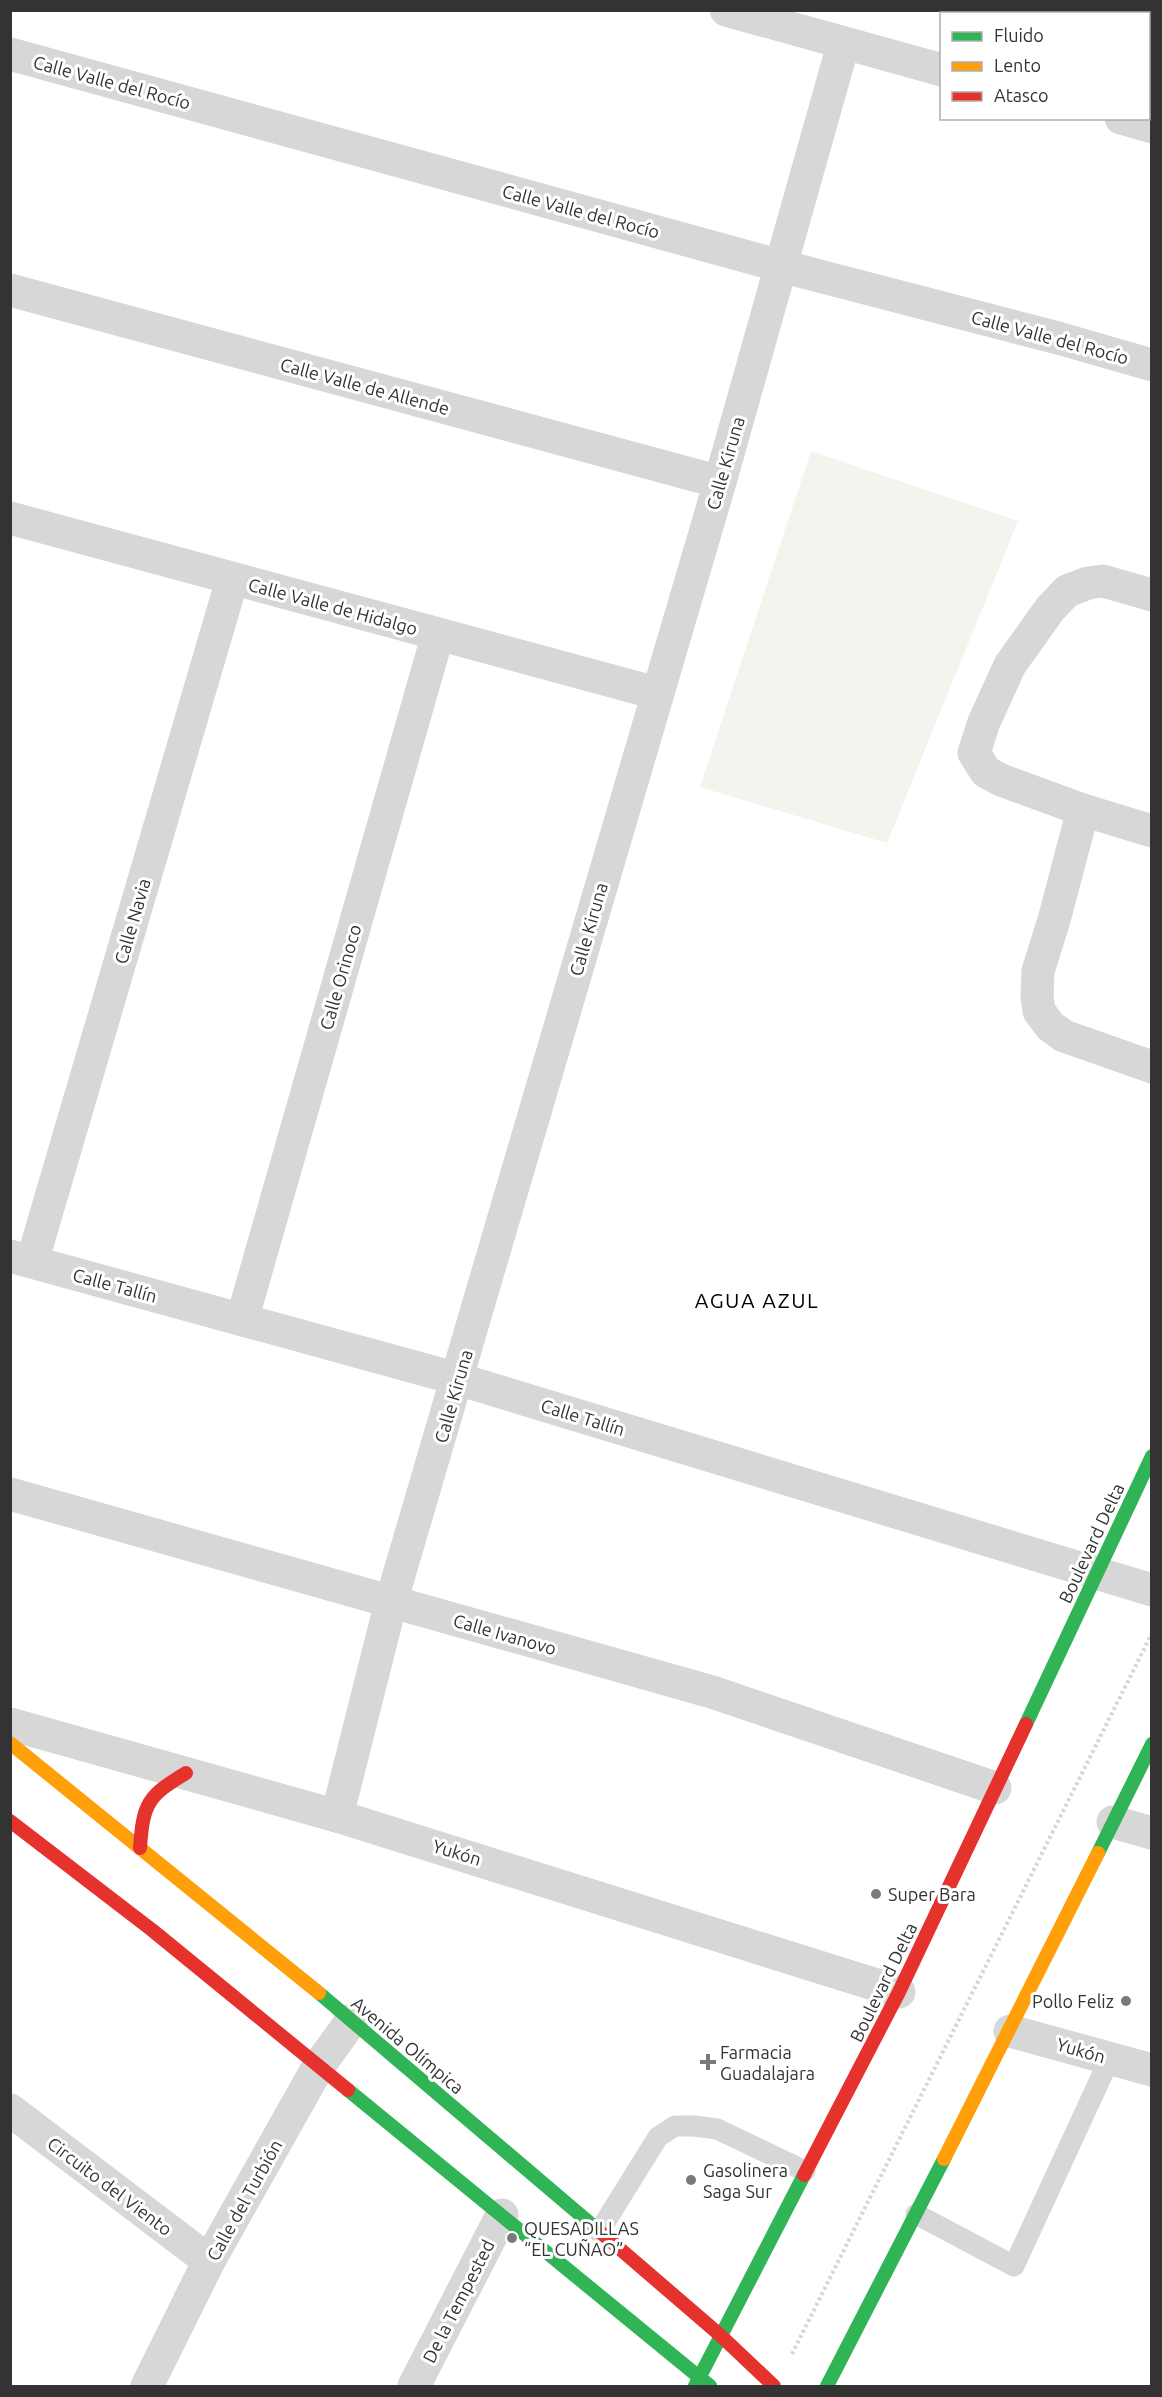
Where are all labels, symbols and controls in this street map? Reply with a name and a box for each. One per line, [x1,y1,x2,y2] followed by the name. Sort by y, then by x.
[940,12,1150,120] legend
[994,25,1044,45] text: Fluido
[31,51,193,113] street label: Calle Valle del Rocío
[994,55,1041,75] text: Lento
[994,85,1049,105] text: Atasco
[500,180,662,242] street label: Calle Valle del Rocío
[969,306,1131,368] street label: Calle Valle del Rocío
[278,354,452,418] street label: Calle Valle de Allende
[702,414,748,512] street label: Calle Kiruna
[246,574,420,638] street label: Calle Valle de Hidalgo
[110,876,154,966] street label: Calle Navia
[565,880,611,978] street label: Calle Kiruna
[315,922,365,1032] street label: Calle Orinoco
[71,1264,159,1306] street label: Calle Tallín
[695,1288,819,1312] district label: AGUA AZUL
[430,1347,476,1445] street label: Calle Kiruna
[539,1395,627,1439] street label: Calle Tallín
[1054,1480,1128,1606] street label: Boulevard Delta
[451,1610,559,1658] street label: Calle Ivanovo
[430,1835,484,1869] street label: Yukón
[888,1884,976,1904] place label: Super Bara
[869,1887,883,1901] marker: Super Bara
[846,1919,920,2045] street label: Boulevard Delta
[1032,1991,1114,2011] place label: Pollo Feliz
[348,1992,468,2098] street label: Avenida Olímpica
[1119,1994,1133,2008] marker: Pollo Feliz
[1054,2034,1108,2066] street label: Yukón
[720,2042,815,2083] place label: Farmacia Guadalajara
[701,2055,715,2069] marker: Farmacia Guadalajara
[44,2133,176,2239] street label: Circuito del Viento
[202,2136,286,2264] street label: Calle del Turbión
[703,2160,788,2201] place label: Gasolinera Saga Sur
[684,2173,698,2187] marker: Gasolinera Saga Sur
[524,2218,639,2259] place label: QUESADILLAS “EL CUÑAO”
[505,2231,519,2245] marker: QUESADILLAS “EL CUÑAO”
[418,2236,498,2366] street label: De la Tempested

